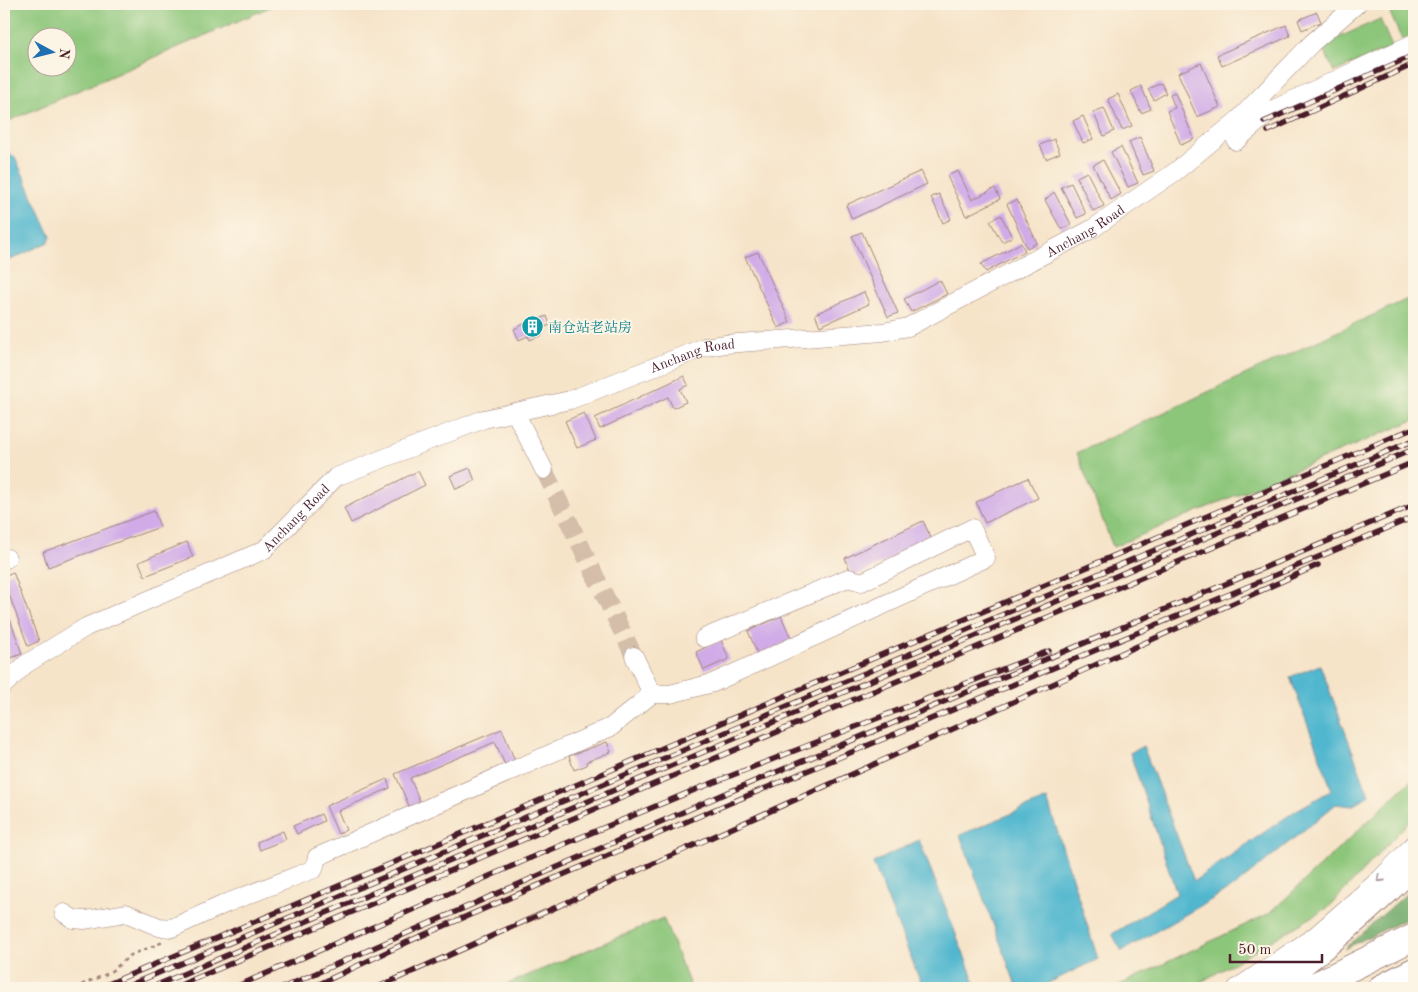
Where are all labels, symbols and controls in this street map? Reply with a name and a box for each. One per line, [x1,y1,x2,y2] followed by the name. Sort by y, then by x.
[28,28,78,78] north arrow
[56,47,72,60] text: N
[1044,203,1127,260] street label: Anchang Road
[520,315,544,339] building icon: 南仓站老站房
[548,320,632,335] place label: 南仓站老站房
[648,337,736,376] street label: Anchang Road
[260,482,333,555] street label: Anchang Road
[1377,873,1386,882] one-way arrow
[1230,932,1323,964] scale bar
[1238,943,1272,958] text: 50 m

